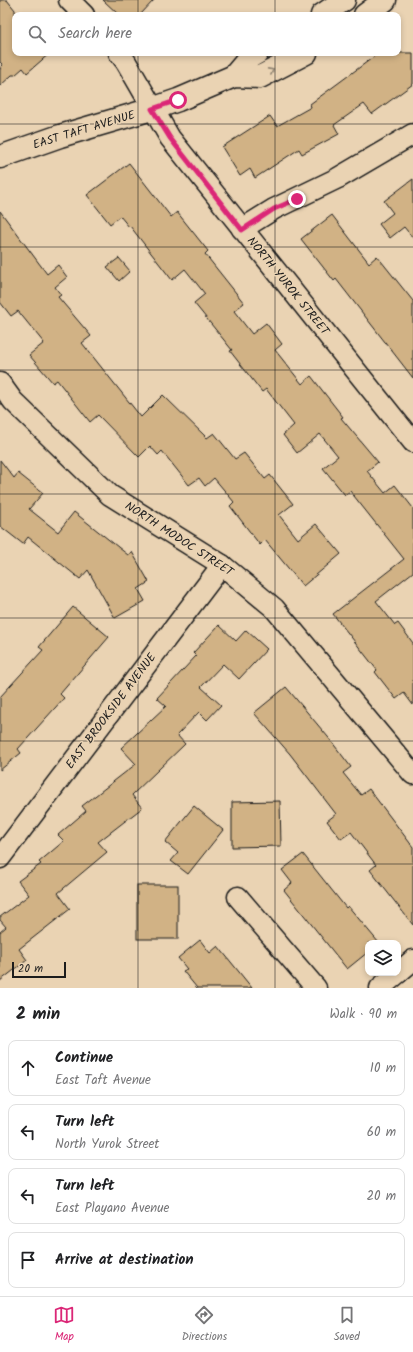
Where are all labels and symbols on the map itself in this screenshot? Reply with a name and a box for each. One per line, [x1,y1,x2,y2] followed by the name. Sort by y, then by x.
[267,69,275,76] one-way arrow
[169,91,187,109] route start
[30,105,138,155] street label: EAST TAFT AVENUE
[288,190,306,208] route end
[242,232,335,341] street label: NORTH YUROK STREET
[121,497,238,582] street label: NORTH MODOC STREET
[61,648,162,773] street label: EAST BROOKSIDE AVENUE
[12,960,66,979] scale bar

